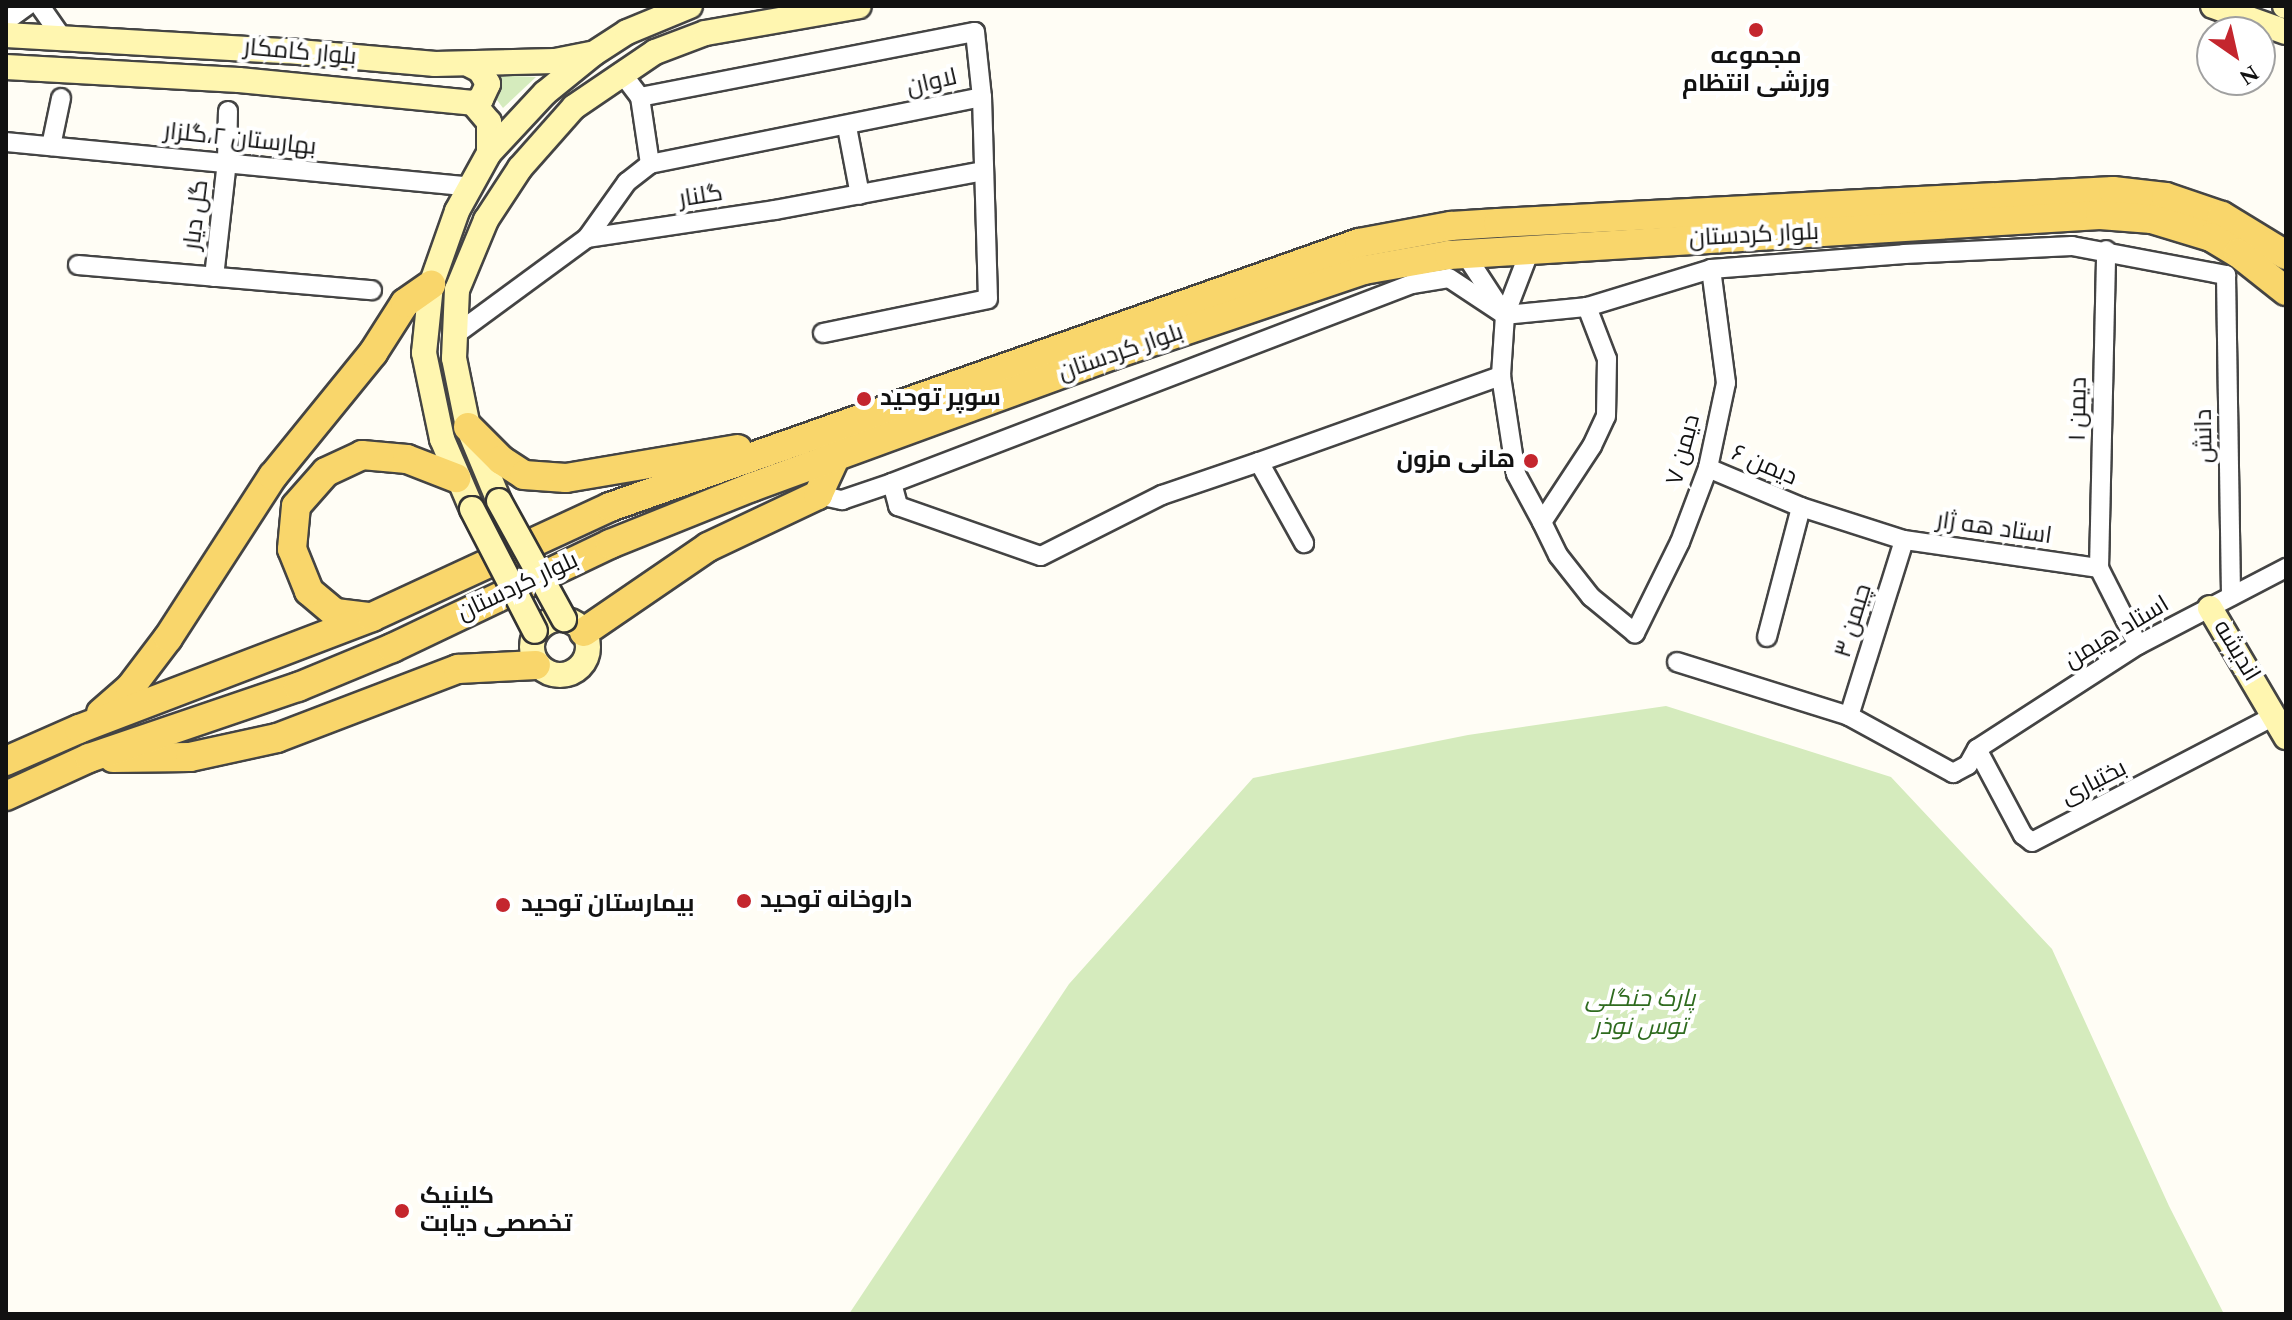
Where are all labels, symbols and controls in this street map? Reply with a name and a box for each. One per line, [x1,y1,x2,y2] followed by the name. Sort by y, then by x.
[2196,16,2276,96] north arrow
[1747,21,1765,39] marker: مجموعه ورزشی انتظام
[242,34,358,72] street label: بلوار کامکار
[1682,43,1830,99] place label: مجموعه ورزشی انتظام
[2232,56,2265,93] text: N
[904,63,960,103] street label: لاوان
[162,118,318,162] street label: بهارستان ۲،گلزار
[178,178,216,252] street label: گل دیار
[677,179,725,215] street label: گلنار
[1688,218,1820,254] street label: بلوار کردستان
[1055,318,1187,388] street label: بلوار کردستان
[2064,377,2094,441] street label: دیمن ۱
[880,385,1001,413] place label: سوپر توحید
[855,390,873,408] marker: سوپر توحید
[2190,409,2220,463] street label: دانش
[1661,412,1707,488] street label: دیمن ۷
[1727,439,1801,493] street label: دیمن ۶
[1396,447,1515,475] place label: هانی مزون
[1522,452,1540,470] marker: هانی مزون
[1935,507,2053,551] street label: استاد هه ژار
[453,546,583,628] street label: بلوار کردستان
[1829,581,1879,661] street label: چیمن ۳
[2059,590,2175,676] street label: استاد هیمن
[2206,615,2266,687] street label: اندیشه
[2056,754,2132,812] street label: بختیاری
[760,887,912,915] place label: داروخانه توحید
[521,891,694,919] place label: بیمارستان توحید
[735,892,753,910] marker: داروخانه توحید
[492,894,514,916] marker: بیمارستان توحید
[1585,986,1695,1042] park label: پارک جنگلی توس نوذر
[420,1183,572,1239] place label: کلینیک تخصصی دیابت
[391,1200,413,1222] marker: کلینیک تخصصی دیابت

